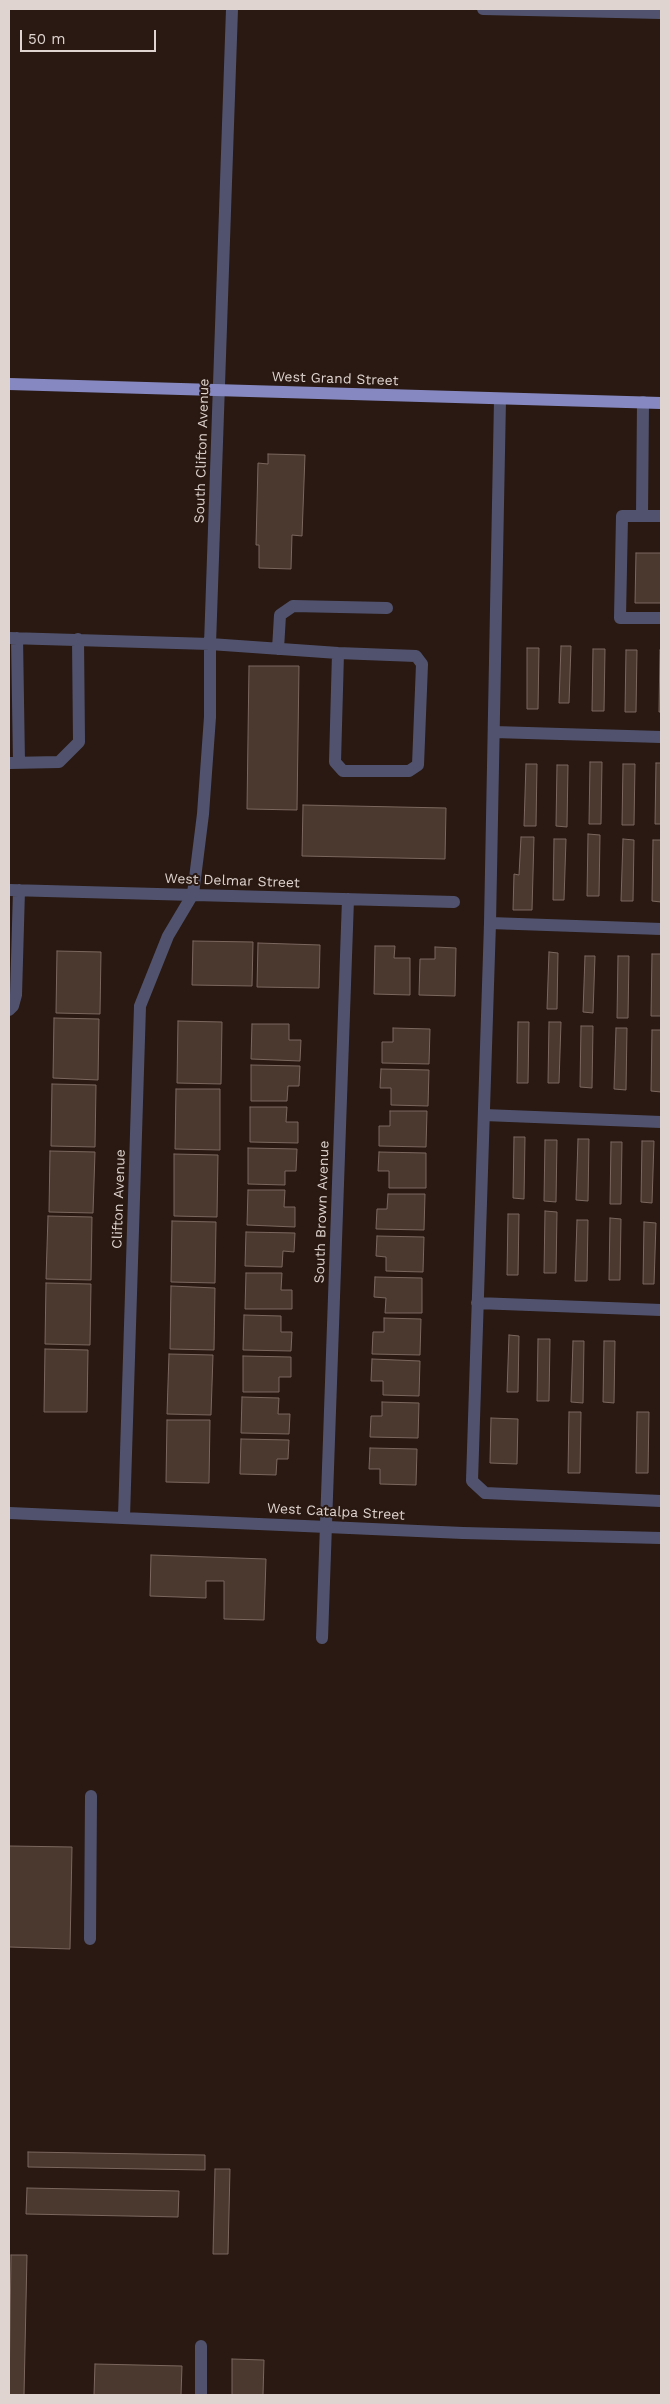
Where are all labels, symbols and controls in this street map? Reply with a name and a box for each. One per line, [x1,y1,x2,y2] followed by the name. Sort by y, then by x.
[22,20,159,52] scale bar
[28,30,65,48] text: 50 m
[271,368,399,390] street label: West Grand Street
[191,378,213,524] street label: South Clifton Avenue
[164,870,300,892] street label: West Delmar Street
[311,1140,333,1284] street label: South Brown Avenue
[109,1149,129,1249] street label: Clifton Avenue
[267,1500,405,1524] street label: West Catalpa Street

